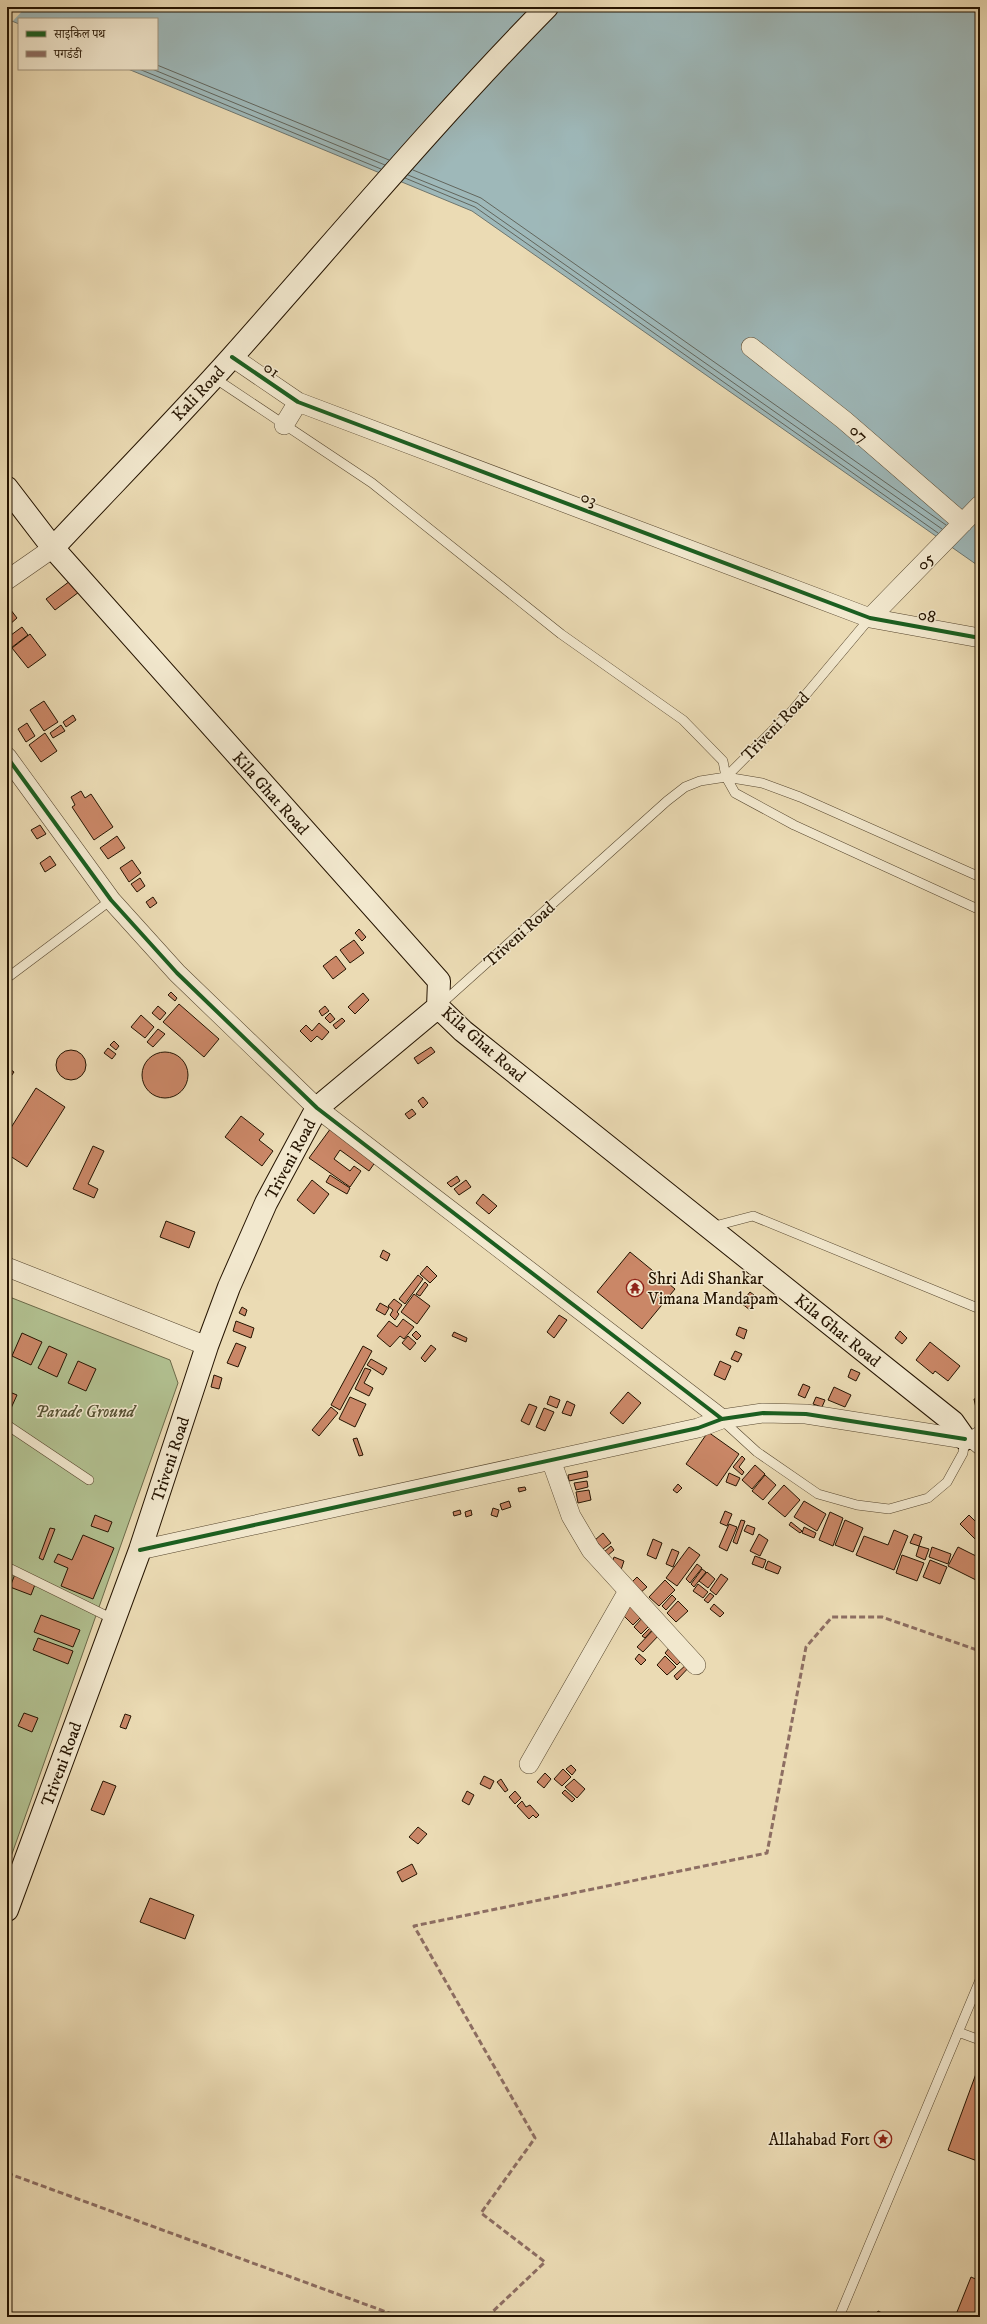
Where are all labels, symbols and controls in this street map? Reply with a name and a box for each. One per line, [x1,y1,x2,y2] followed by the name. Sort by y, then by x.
[18,18,158,70] legend
[53,26,106,42] text: साइकिल पथ
[53,47,83,62] text: पगडंडी
[259,356,284,383] street label: 01
[168,361,230,426] street label: Kali Road
[844,420,872,448] street label: 07
[577,486,600,512] street label: 03
[912,547,940,576] street label: 05
[916,603,938,628] street label: 08
[737,687,815,766] street label: Triveni Road
[227,747,314,840] street label: Kila Ghat Road
[479,897,560,973] street label: Triveni Road
[437,1002,530,1088] street label: Kila Ghat Road
[260,1115,322,1204] street label: Triveni Road
[647,1268,779,1310] place label: Shri Adi Shankar Vimana Mandapam
[625,1278,645,1298] temple icon: Shri Adi Shankar Vimana Mandapam
[790,1289,885,1373] street label: Kila Ghat Road
[35,1401,138,1423] park label: Parade Ground
[147,1413,195,1505] street label: Triveni Road
[36,1719,88,1810] street label: Triveni Road
[768,2129,871,2151] place label: Allahabad Fort
[873,2129,893,2149] place icon: Allahabad Fort

